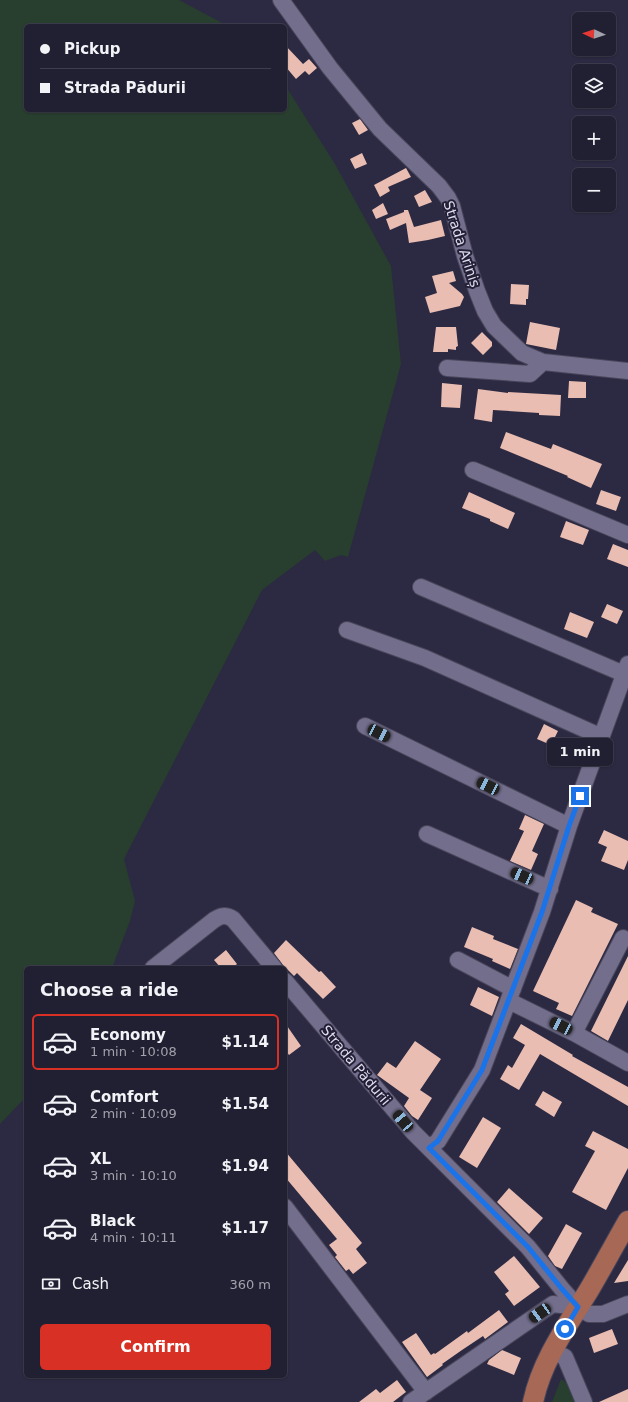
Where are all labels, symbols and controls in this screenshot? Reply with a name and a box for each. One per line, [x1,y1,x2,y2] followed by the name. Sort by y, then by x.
[572,12,616,56] north arrow
[572,12,616,212] map controls
[64,40,120,58] text: Pickup
[572,64,616,108] button: layers
[64,79,186,97] text: Strada Pădurii
[572,116,616,160] button: +
[572,168,616,212] button: −
[440,199,483,290] street label: Strada Ariniș
[366,722,392,744] car
[547,738,613,766] callout: 1 min
[560,744,600,759] text: 1 min
[475,775,501,797] car
[571,787,589,805] route end
[509,866,535,886] car
[40,979,179,1000] text: Choose a ride
[548,1015,574,1037] car
[318,1022,394,1108] street label: Strada Pădurii
[42,1024,78,1060] icon: car
[90,1026,166,1044] text: Economy
[222,1033,269,1051] text: $1.14
[90,1044,177,1059] text: 1 min · 10:08
[42,1086,78,1122] icon: car
[90,1088,158,1106] text: Comfort
[222,1095,269,1113] text: $1.54
[90,1106,177,1121] text: 2 min · 10:09
[391,1108,415,1134] car
[42,1148,78,1184] icon: car
[90,1150,111,1168] text: XL
[222,1157,269,1175] text: $1.94
[90,1168,177,1183] text: 3 min · 10:10
[42,1210,78,1246] icon: car
[90,1212,136,1230] text: Black
[222,1219,269,1237] text: $1.17
[90,1230,177,1245] text: 4 min · 10:11
[40,1273,62,1295] icon: cash
[72,1275,109,1293] text: Cash
[229,1277,271,1292] text: 360 m
[527,1301,553,1325] car
[556,1320,574,1338] route start
[40,1324,271,1370] button: Confirm

